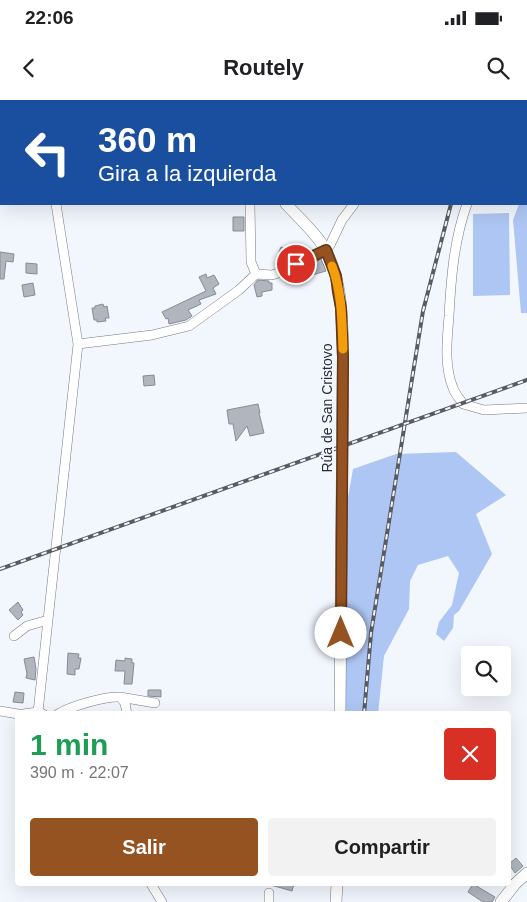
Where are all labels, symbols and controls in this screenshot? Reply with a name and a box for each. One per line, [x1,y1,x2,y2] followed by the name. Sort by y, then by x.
[25,7,74,28] text: 22:06
[15,54,43,82] icon: back
[484,54,512,82] icon: search
[223,55,304,80] text: Routely
[15,120,80,185] icon: left
[98,120,197,159] text: 360 m
[98,161,277,186] text: Gira a la izquierda
[275,243,317,285] pin
[282,250,310,278] icon: arrive
[319,343,335,473] street label: Rúa de San Cristovo
[314,606,366,658] position arrow
[461,646,511,696] map controls
[461,646,511,696] button: search
[30,728,108,761] text: 1 min
[444,728,496,780] button: close
[30,764,129,781] text: 390 m · 22:07
[30,818,258,876] button: Salir
[268,818,496,876] button: Compartir

